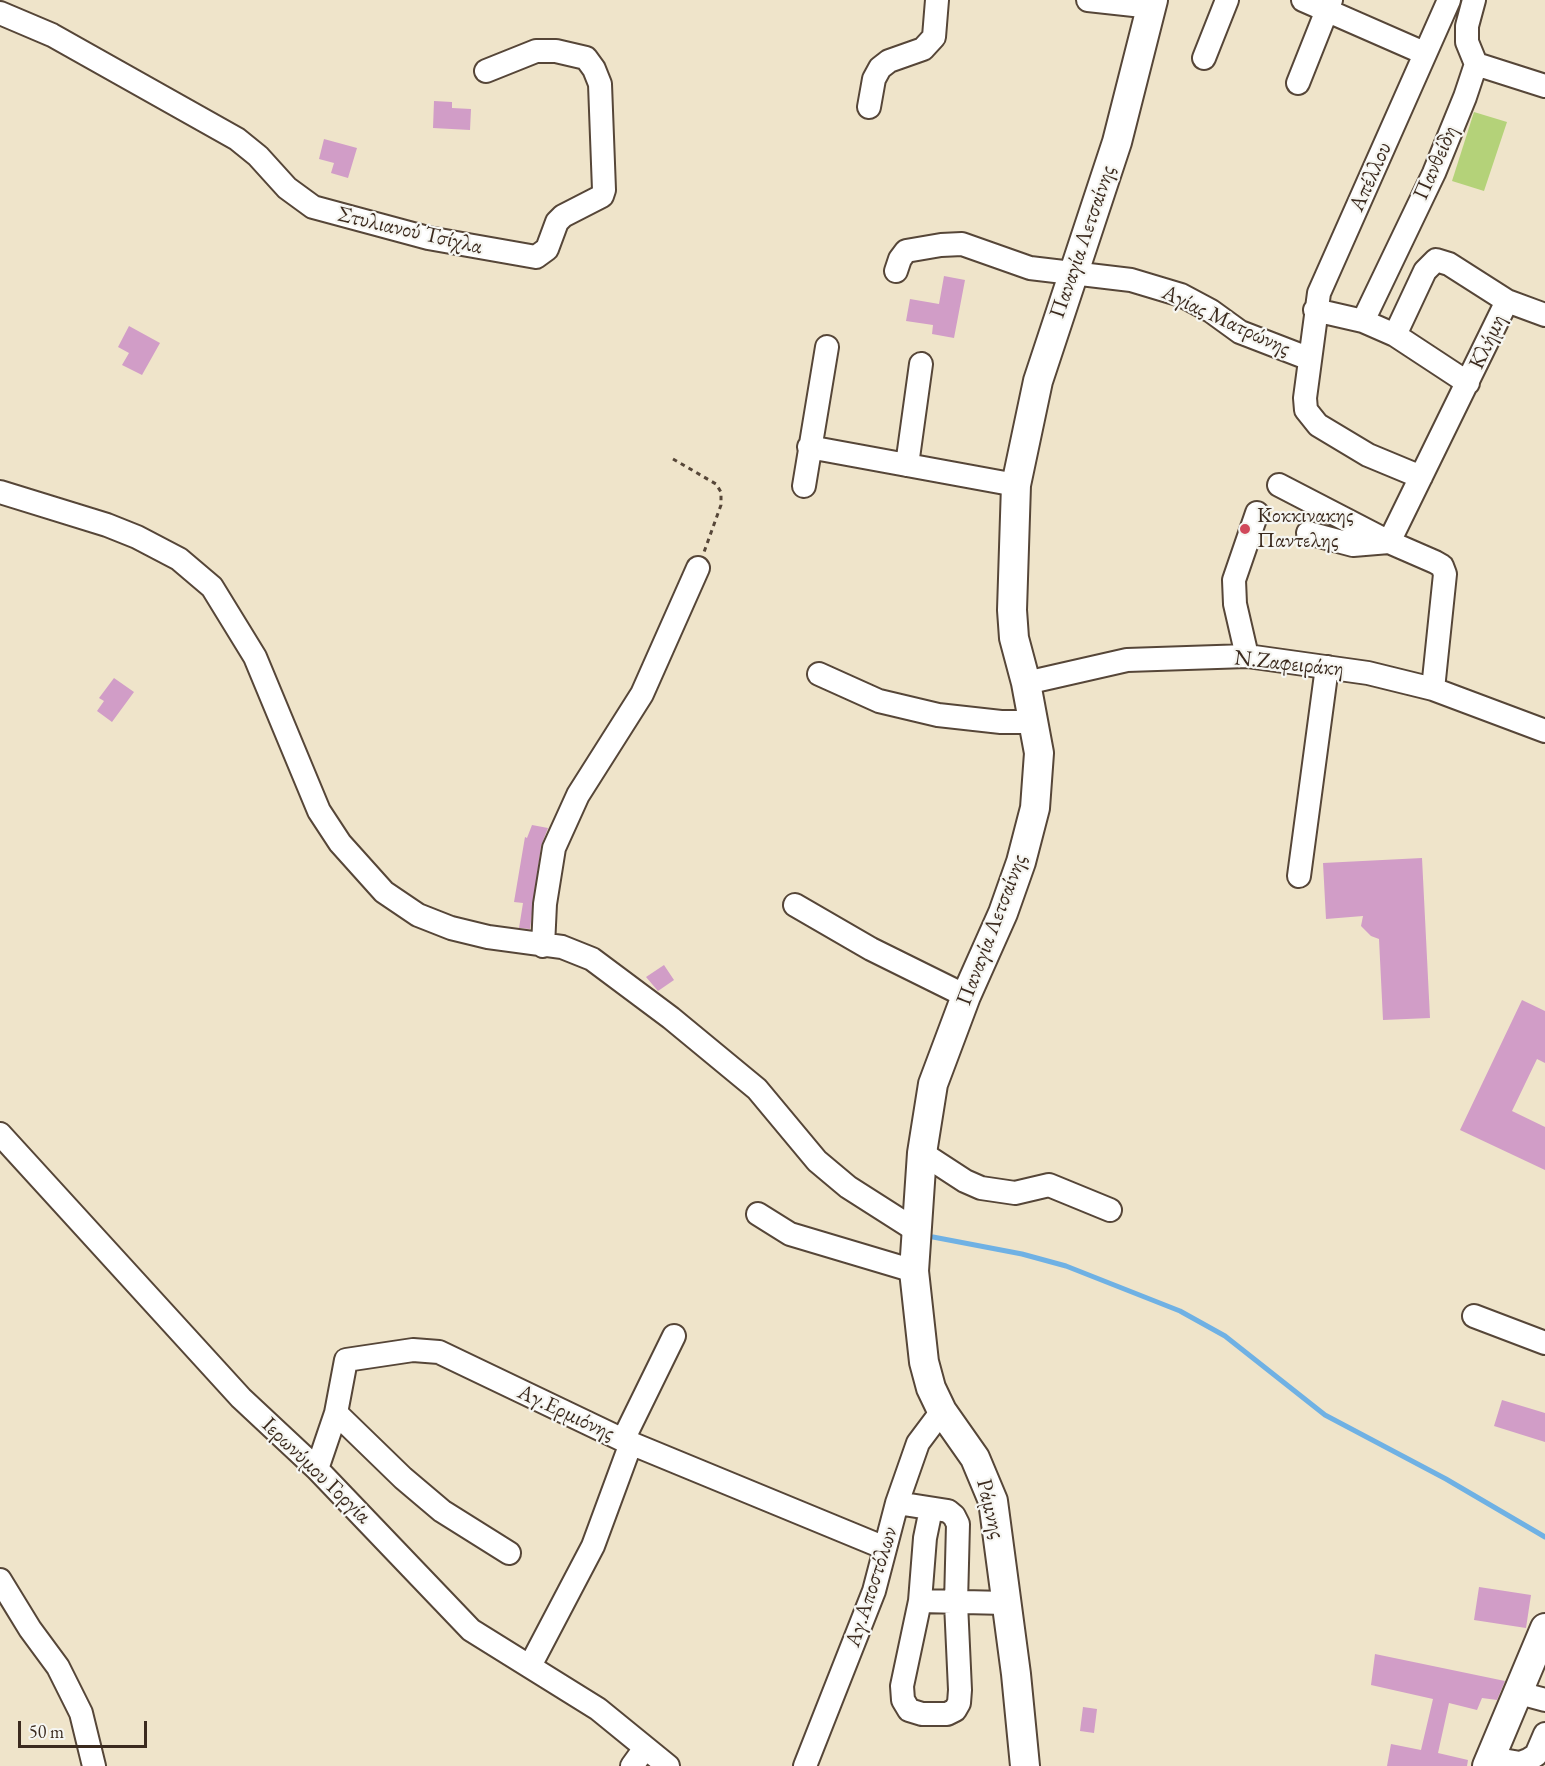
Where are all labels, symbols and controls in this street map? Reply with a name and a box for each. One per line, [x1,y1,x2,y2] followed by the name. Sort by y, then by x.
[1408,122,1464,204] street label: Πανθείδη
[1344,138,1398,216] street label: Απέλλου
[1044,162,1122,322] street label: Παναγία Λετσαίνης
[335,202,485,260] street label: Στυλιανού Τσίχλα
[1157,280,1295,362] street label: Αγίας Ματρώνης
[1464,310,1512,374] street label: Κλήμη
[1257,503,1353,554] place label: Κοκκινακης Παντελης
[1238,522,1252,536] marker: Κοκκινακης Παντελης
[1233,645,1345,683] street label: Ν.Ζαφειράκη
[951,851,1033,1009] street label: Παναγία Λετσαίνης
[513,1379,619,1447] street label: Αγ.Ερμιόνης
[256,1412,376,1530] street label: Ιερωνύμου Γοργία
[970,1476,1010,1542] street label: Ράμνης
[840,1523,904,1651] street label: Αγ.Αποστόλων
[21,1709,150,1747] scale bar
[29,1720,64,1743] text: 50 m

